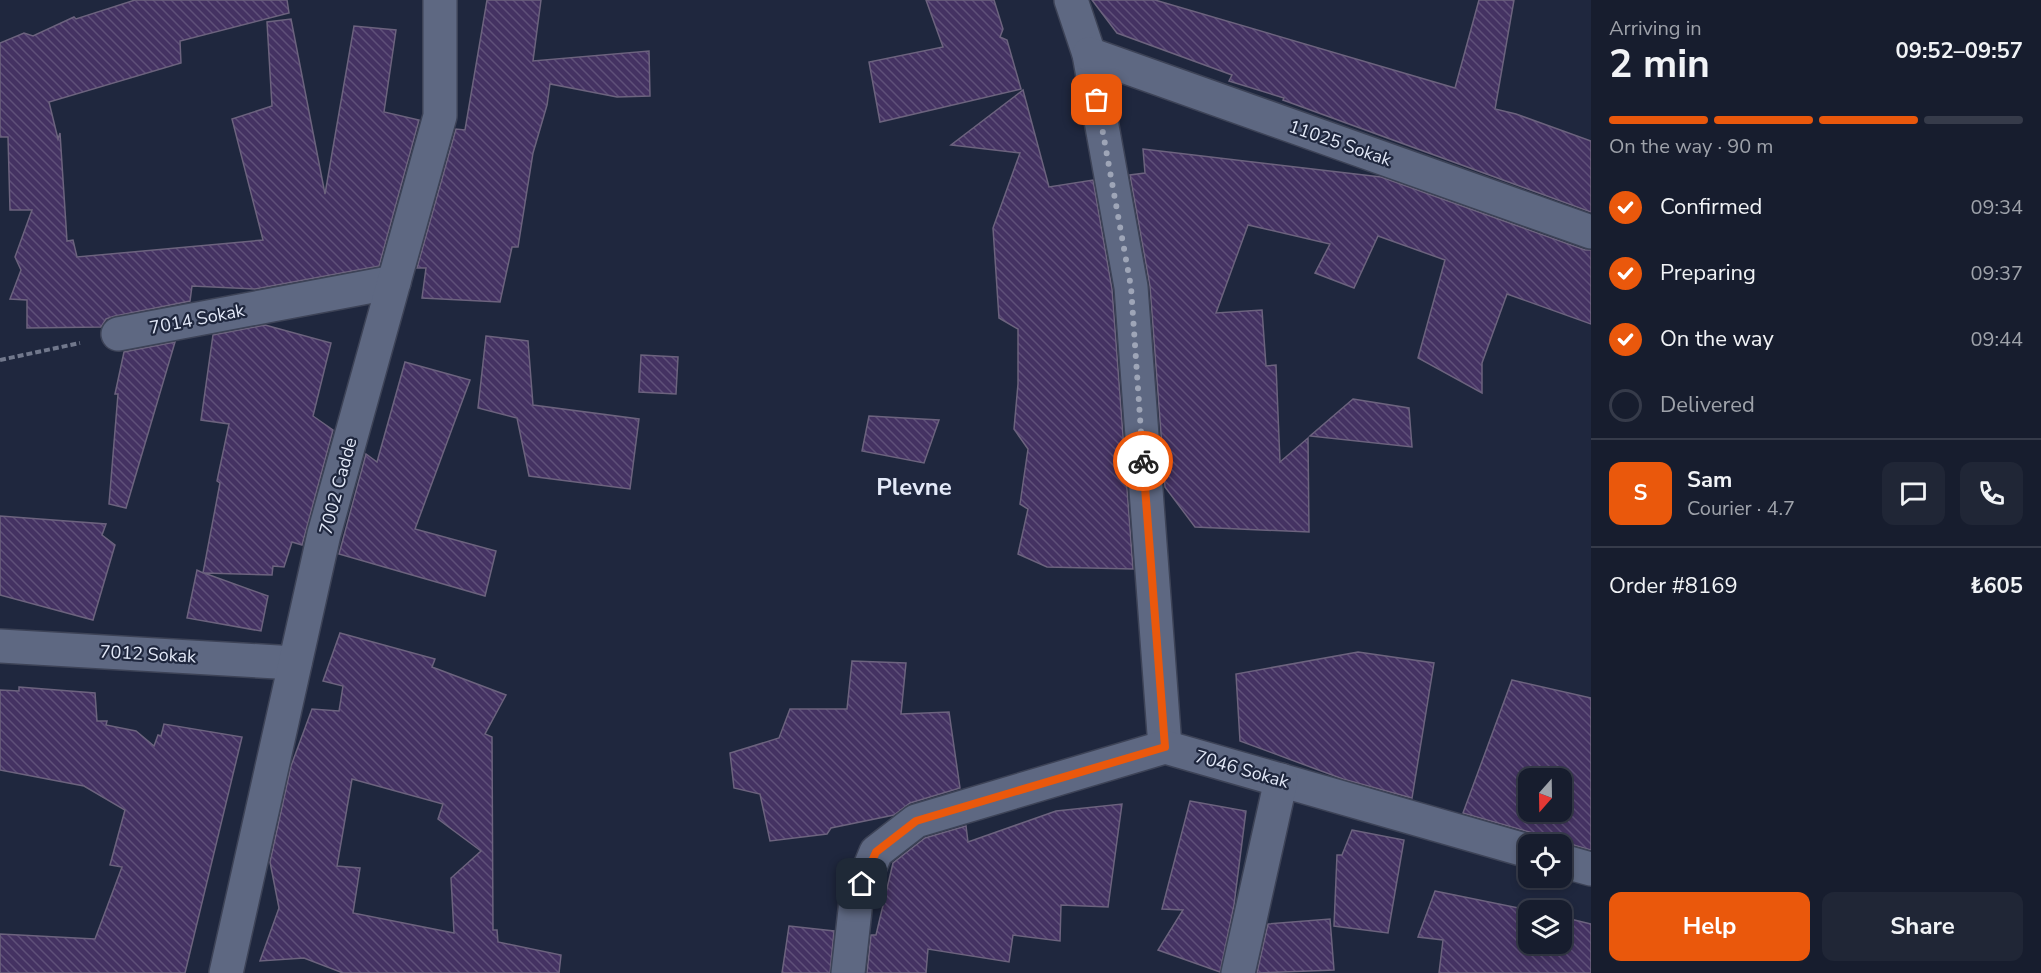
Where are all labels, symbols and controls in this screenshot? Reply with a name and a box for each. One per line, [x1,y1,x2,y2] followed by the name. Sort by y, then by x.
[1609,15,1702,42] text: Arriving in
[1895,36,2023,66] text: 09:52–09:57
[1609,38,1710,91] text: 2 min
[1071,74,1122,125] pin
[1080,83,1113,116] icon: bag
[1285,114,1396,172] street label: 11025 Sokak
[1609,133,1773,160] text: On the way · 90 m
[1609,191,1642,224] icon: check
[1660,192,1762,222] text: Confirmed
[1970,194,2023,221] text: 09:34
[1609,257,1642,290] icon: check
[1660,258,1756,288] text: Preparing
[1970,260,2023,287] text: 09:37
[147,298,248,340] street label: 7014 Sokak
[1609,323,1642,356] icon: check
[1660,324,1774,354] text: On the way
[1970,326,2023,353] text: 09:44
[1660,390,1755,420] text: Delivered
[1113,431,1173,491] courier
[314,435,362,537] street label: 7002 Cadde
[1127,445,1160,478] icon: bike
[1882,462,1945,525] button: chat
[1960,462,2023,525] button: phone
[1687,465,1732,495] text: Sam
[876,471,952,503] district label: Plevne
[1634,478,1647,508] text: S
[1687,495,1795,522] text: Courier · 4.7
[1609,571,1738,601] text: Order #8169
[1970,571,2023,601] text: ₺605
[99,639,198,669] street label: 7012 Sokak
[1192,744,1293,794] street label: 7046 Sokak
[1518,768,1572,822] north arrow
[1518,768,1572,954] map controls
[1518,834,1572,888] button: locate
[836,858,887,909] pin
[845,867,878,900] icon: home
[1609,892,1810,961] button: Help
[1822,892,2023,961] button: Share
[1518,900,1572,954] button: layers

